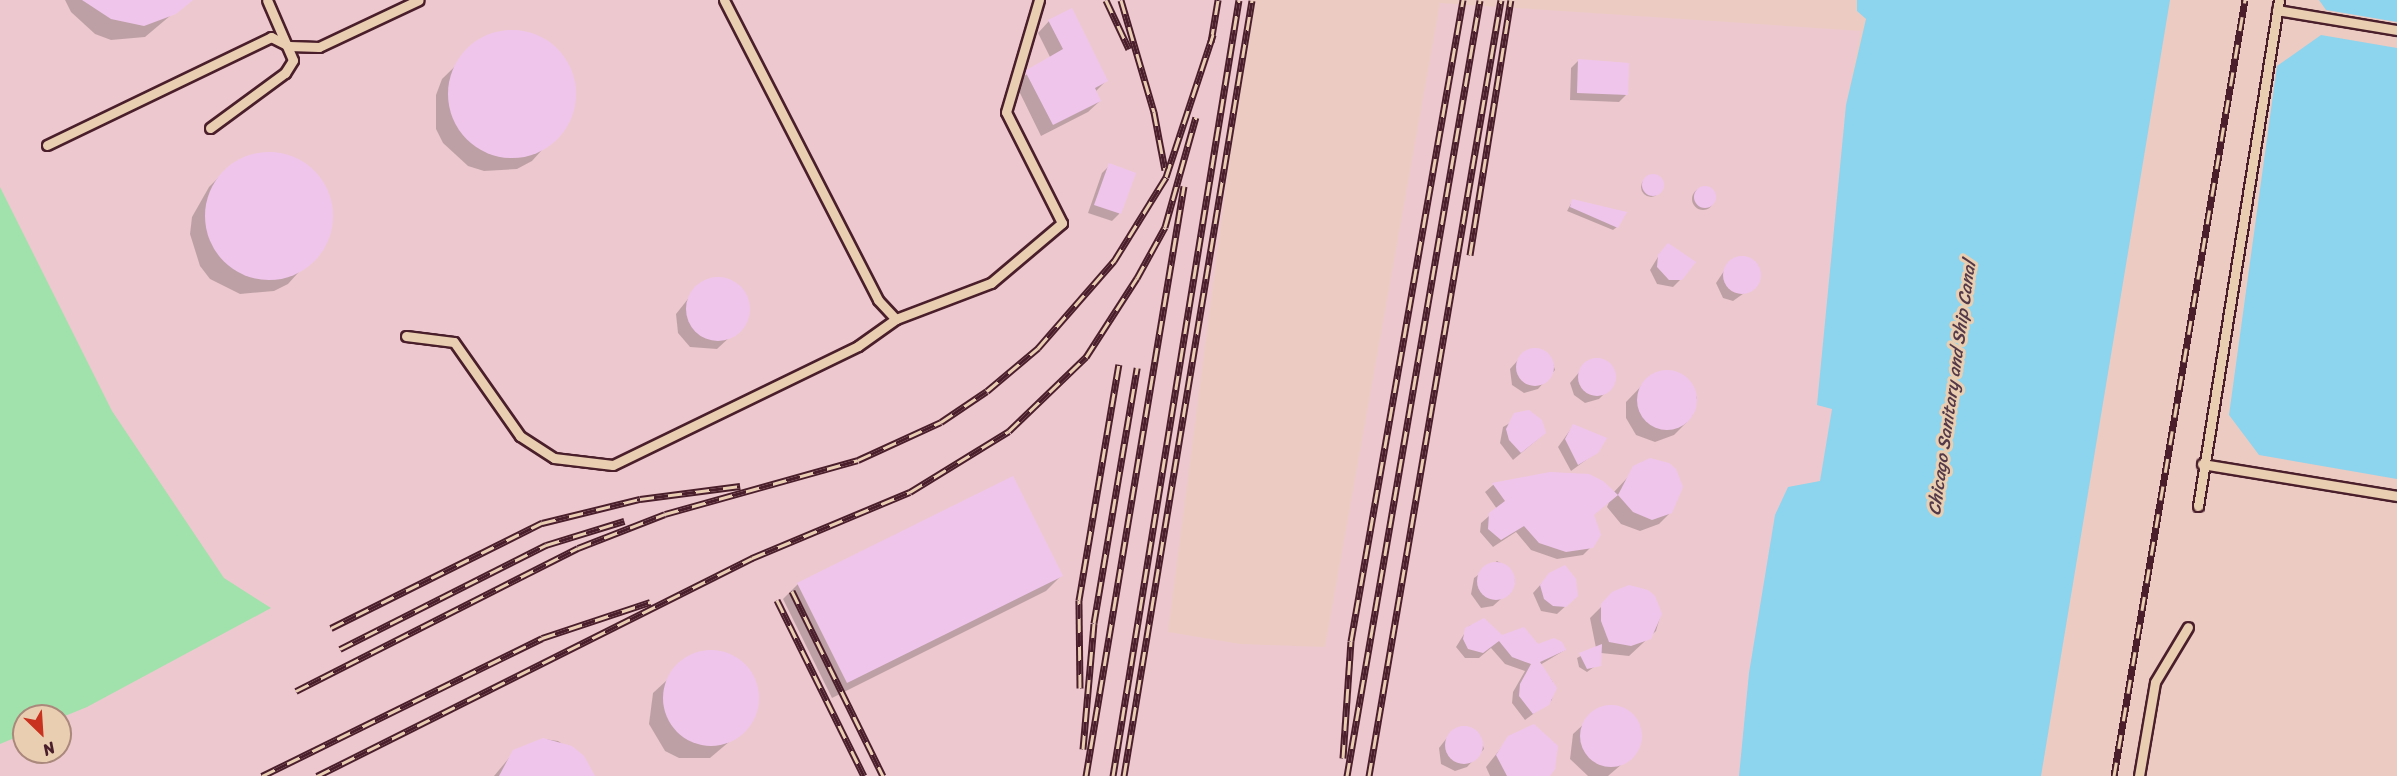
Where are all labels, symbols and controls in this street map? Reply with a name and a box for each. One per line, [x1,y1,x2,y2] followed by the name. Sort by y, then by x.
[1923,259,1981,517] water label: Chicago Sanitary and Ship Canal
[12,704,72,764] north arrow
[38,733,60,764] text: N

